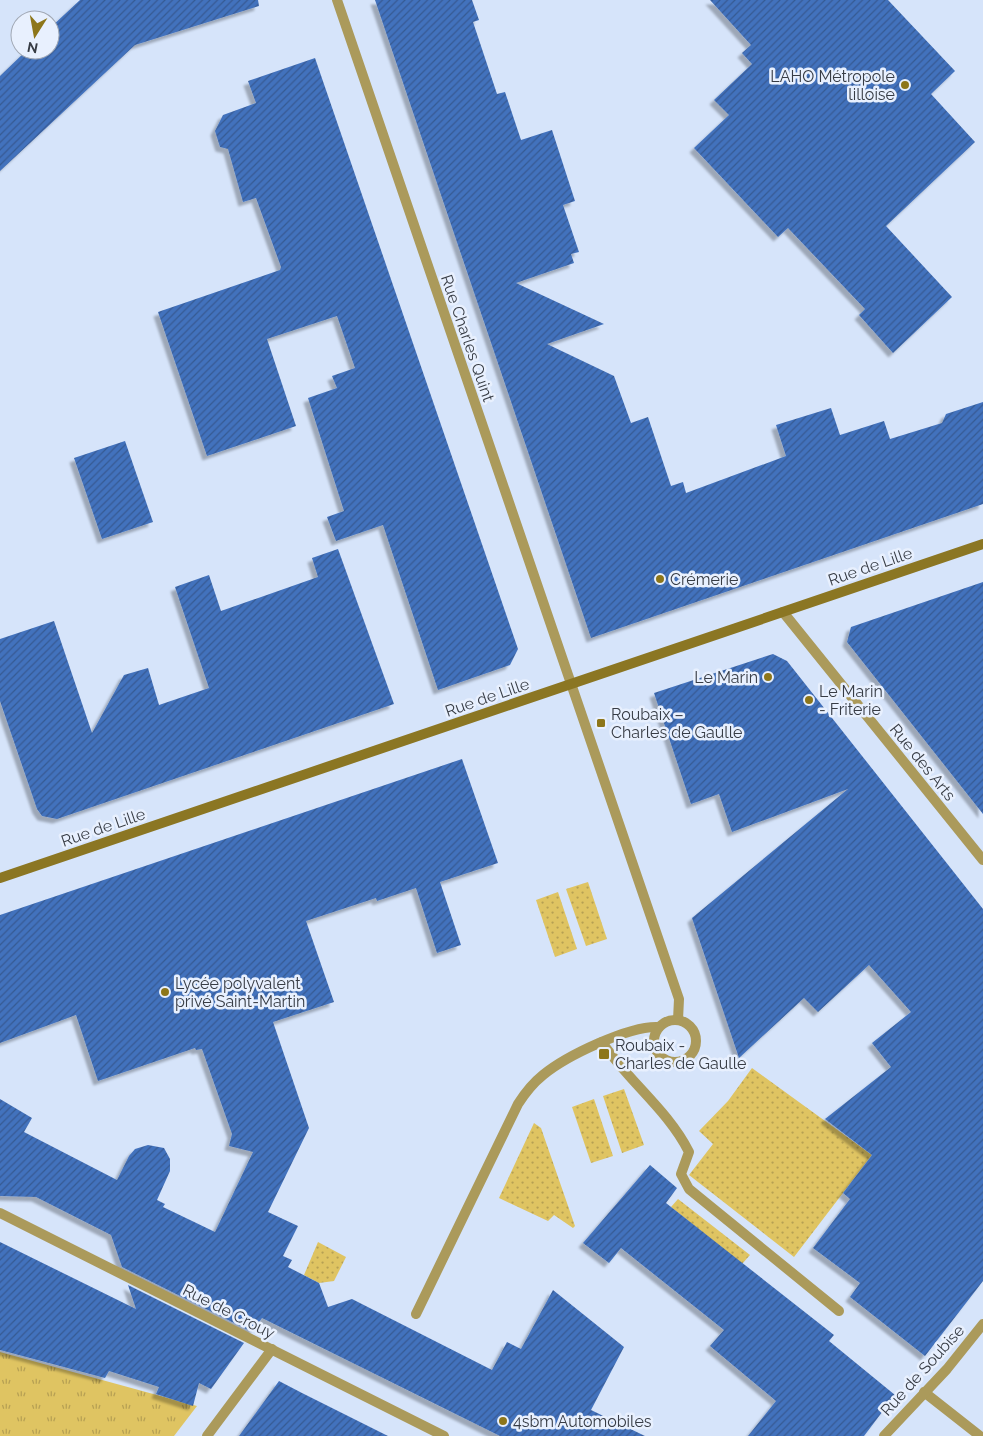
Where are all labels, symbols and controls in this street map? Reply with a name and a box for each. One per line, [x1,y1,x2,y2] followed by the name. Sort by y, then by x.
[10,10,60,60] north arrow
[26,39,39,57] text: N
[770,67,895,104] place label: LAHO Métropole lilloise
[899,79,911,91] marker: LAHO Métropole lilloise
[437,272,498,405] street label: Rue Charles Quint
[826,543,915,590] street label: Rue de Lille
[670,570,738,589] place label: Crémerie
[654,573,666,585] marker: Crémerie
[694,668,758,687] place label: Le Marin
[762,671,774,683] marker: Le Marin
[443,674,532,721] street label: Rue de Lille
[819,682,883,719] place label: Le Marin - Friterie
[803,694,815,706] marker: Le Marin - Friterie
[611,705,742,742] place label: Roubaix – Charles de Gaulle
[595,717,607,729] marker: Roubaix – Charles de Gaulle
[886,720,960,805] street label: Rue des Arts
[59,804,148,851] street label: Rue de Lille
[175,974,305,1011] place label: Lycée polyvalent privé Saint-Martin
[159,986,171,998] marker: Lycée polyvalent privé Saint-Martin
[615,1036,746,1073] place label: Roubaix - Charles de Gaulle
[597,1047,611,1061] marker: Roubaix - Charles de Gaulle
[180,1280,278,1343] street label: Rue de Crouy
[877,1321,968,1420] street label: Rue de Soubise
[513,1412,652,1431] place label: 4sbm Automobiles
[497,1415,509,1427] marker: 4sbm Automobiles

